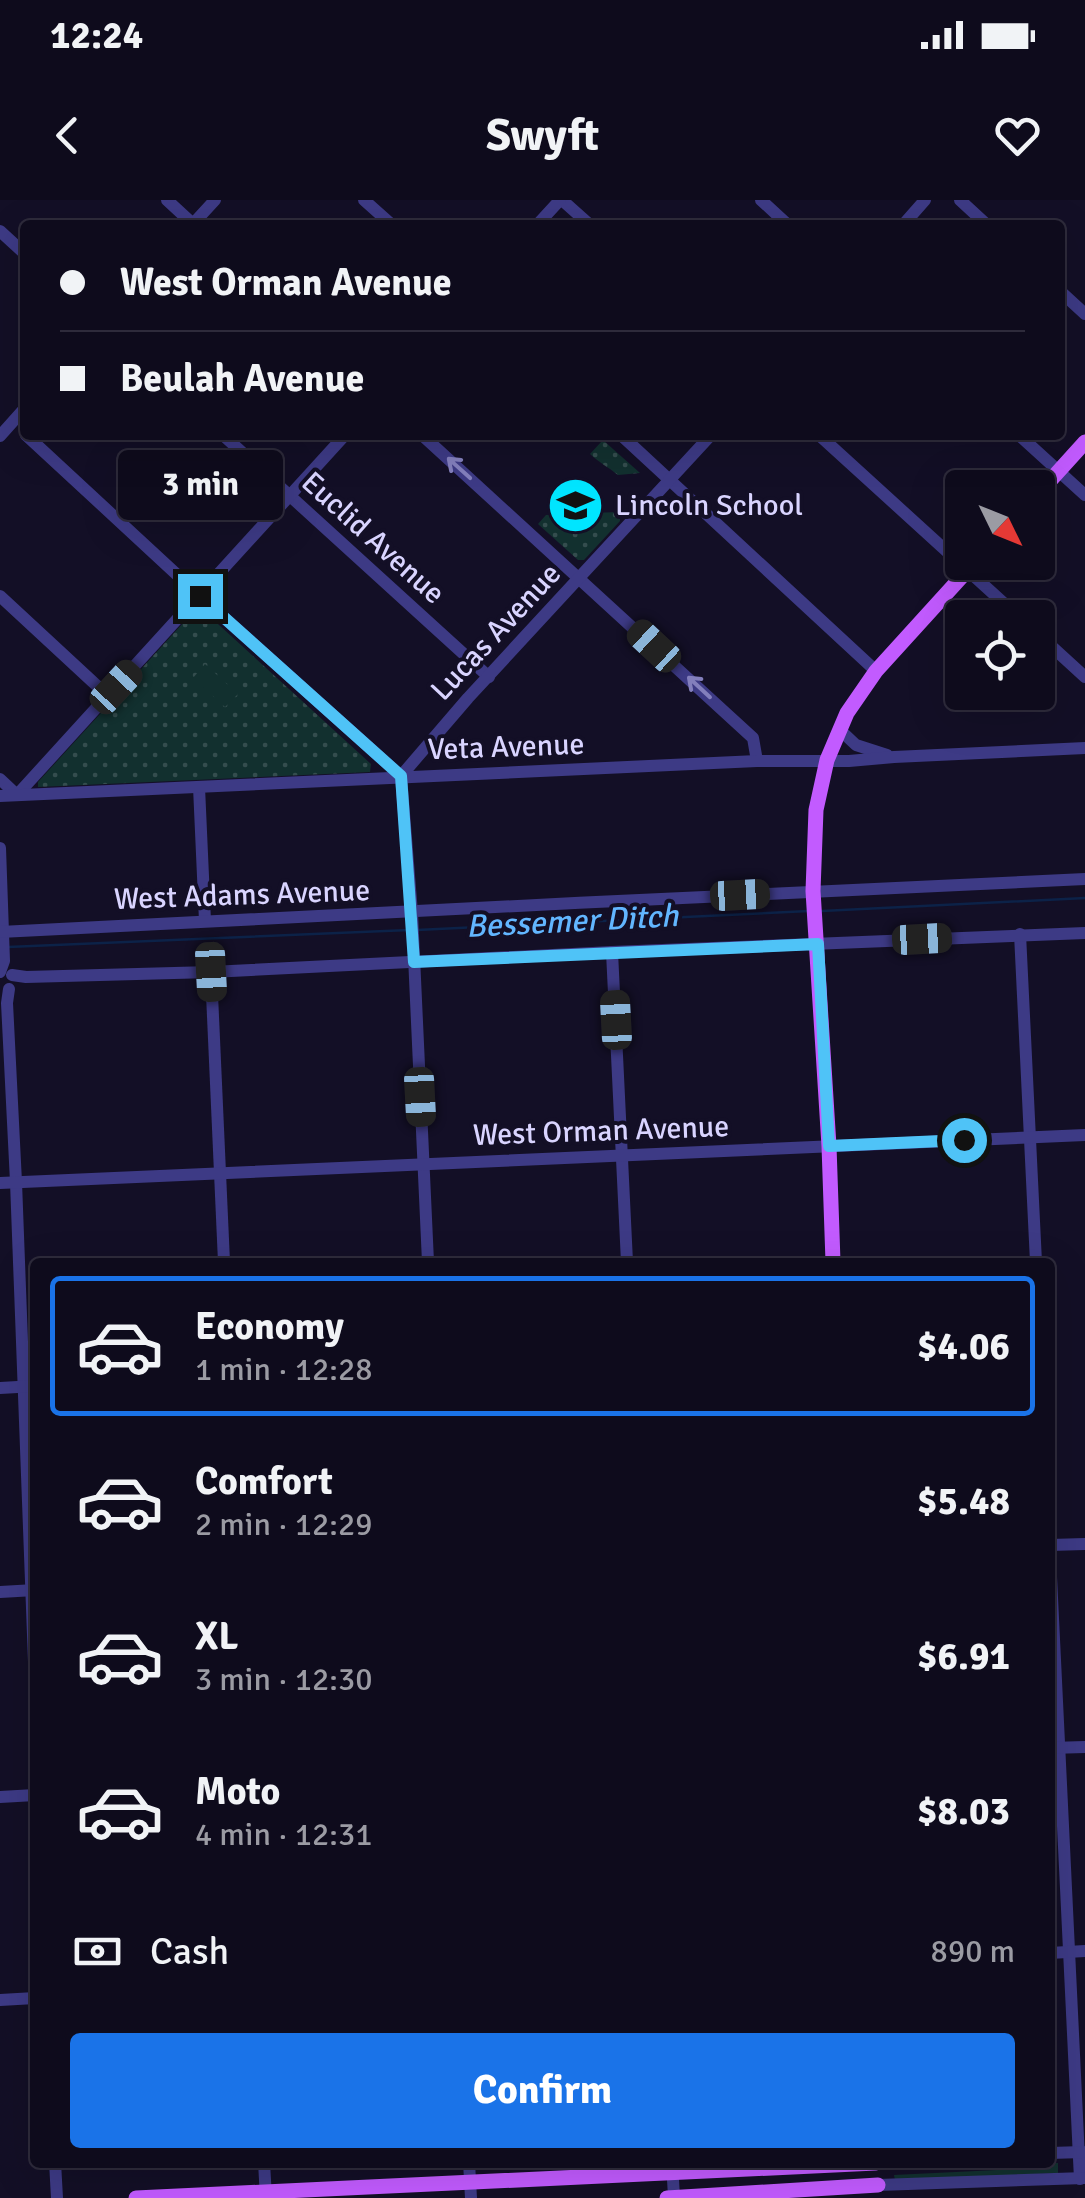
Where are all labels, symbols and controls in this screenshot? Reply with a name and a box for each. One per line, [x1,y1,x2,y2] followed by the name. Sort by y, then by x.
[50,12,143,59] text: 12:24
[40,108,95,163] icon: back
[486,108,599,163] text: Swyft
[990,108,1045,163] icon: heart
[120,259,452,306] text: West Orman Avenue
[120,355,364,402] text: Beulah Avenue
[118,451,282,521] callout: 3 min
[447,457,472,480] one-way arrow
[294,464,452,612] street label: Euclid Avenue
[162,465,239,504] text: 3 min
[945,470,1055,580] north arrow
[945,470,1055,710] map controls
[546,475,606,535] school or university icon: Lincoln School
[615,487,803,524] place label: Lincoln School
[423,556,569,708] street label: Lucas Avenue
[178,574,223,619] route end
[945,600,1055,710] button: locate
[622,615,686,677] car
[85,655,147,719] car
[687,676,712,699] one-way arrow
[427,726,585,768] street label: Veta Avenue
[113,872,371,918] street label: West Adams Avenue
[709,878,771,912] car
[465,896,681,946] water label: Bessemer Ditch
[891,922,953,956] car
[194,941,228,1003] car
[599,989,633,1051] car
[403,1066,437,1128] car
[472,1108,730,1154] street label: West Orman Avenue
[942,1118,987,1163] route start
[75,1301,165,1391] icon: car
[195,1303,344,1350] text: Economy
[917,1323,1010,1370] text: $4.06
[195,1350,373,1389] text: 1 min · 12:28
[75,1456,165,1546] icon: car
[195,1458,333,1505] text: Comfort
[917,1478,1010,1525] text: $5.48
[195,1505,373,1544] text: 2 min · 12:29
[75,1611,165,1701] icon: car
[195,1613,238,1660] text: XL
[917,1633,1010,1680] text: $6.91
[195,1660,373,1699] text: 3 min · 12:30
[75,1766,165,1856] icon: car
[195,1768,280,1815] text: Moto
[917,1788,1010,1835] text: $8.03
[195,1815,373,1854] text: 4 min · 12:31
[70,1924,125,1979] icon: cash
[150,1928,229,1975] text: Cash
[931,1932,1015,1971] text: 890 m
[70,2033,1015,2148] button: Confirm

